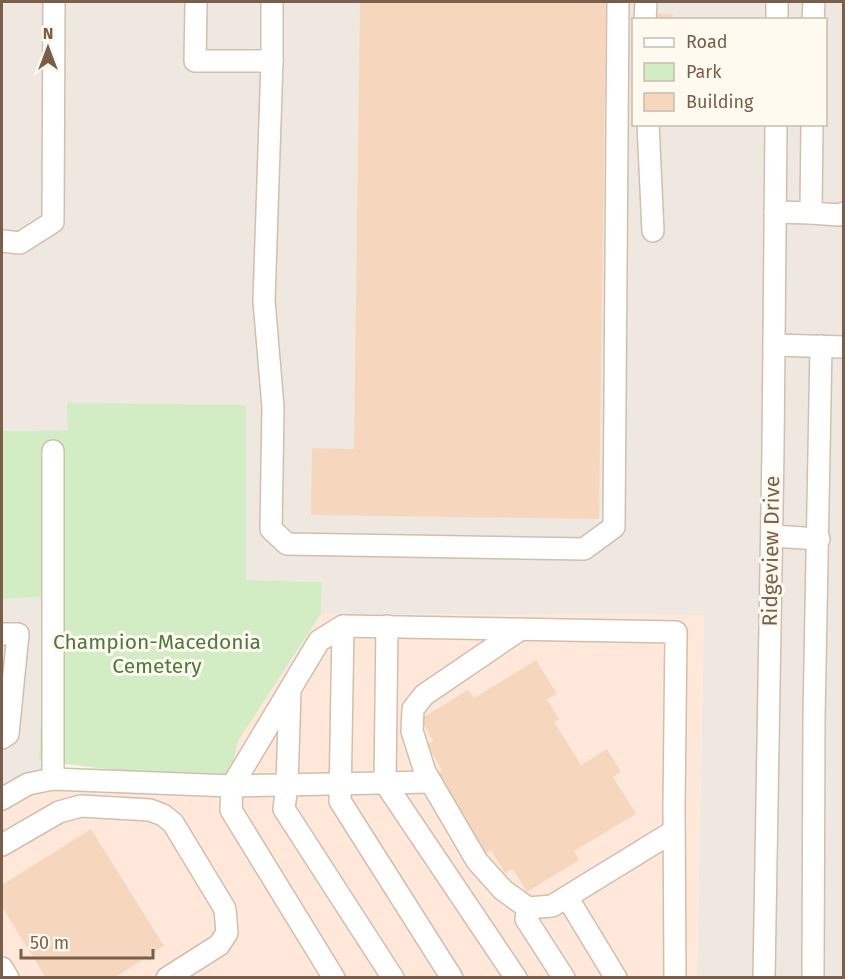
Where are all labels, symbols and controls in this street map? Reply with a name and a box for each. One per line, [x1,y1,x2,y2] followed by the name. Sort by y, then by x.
[18,18,78,78] north arrow
[632,18,827,126] legend
[43,24,53,43] text: N
[686,31,728,53] text: Road
[686,61,722,83] text: Park
[686,91,754,113] text: Building
[757,475,785,627] street label: Ridgeview Drive
[53,629,261,679] park label: Champion-Macedonia Cemetery
[21,922,153,960] scale bar
[30,932,69,954] text: 50 m

